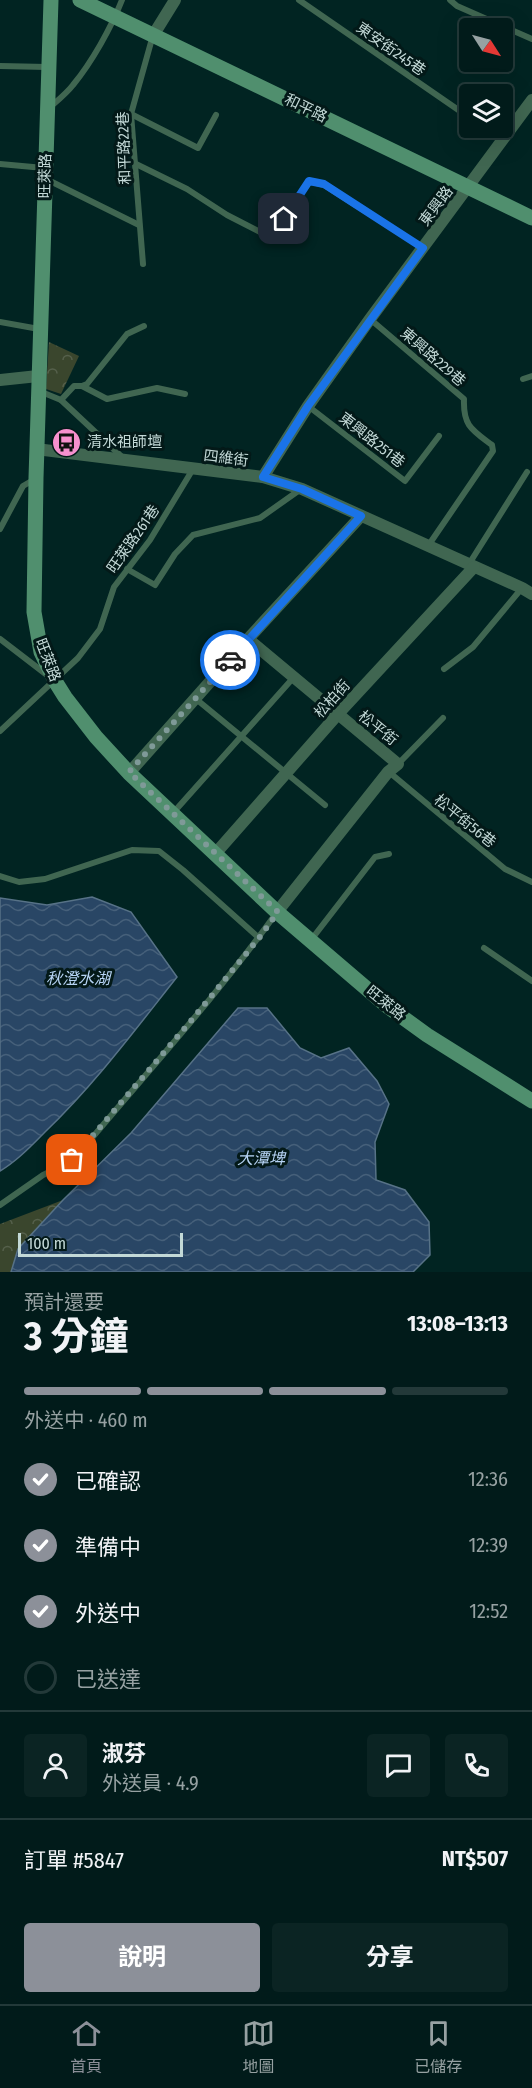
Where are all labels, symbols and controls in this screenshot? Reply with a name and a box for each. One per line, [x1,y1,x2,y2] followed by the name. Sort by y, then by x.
[459,18,513,72] north arrow
[459,18,513,138] map controls
[353,19,429,79] street label: 東安街245巷
[459,84,513,138] button: layers
[282,90,330,126] street label: 和平路
[114,111,134,185] street label: 和平路22巷
[36,153,54,199] street label: 旺萊路
[415,183,457,229] street label: 東興路
[258,193,309,244] pin
[267,202,300,235] icon: home
[397,324,469,390] street label: 東興路229巷
[335,409,409,471] street label: 東興路251巷
[50,426,82,458] bus stop icon: 清水祖師壇
[87,433,162,451] place label: 清水祖師壇
[203,446,249,470] street label: 四維街
[103,501,163,577] street label: 旺萊路261巷
[200,630,260,690] courier
[32,636,64,684] street label: 旺萊路
[214,644,247,677] icon: car
[310,676,354,722] street label: 松柏街
[355,707,401,749] street label: 松平街
[430,791,500,851] street label: 松平街56巷
[46,969,113,988] water label: 秋澄水湖
[363,982,409,1024] street label: 旺萊路
[46,1134,97,1185] pin
[55,1143,88,1176] icon: bag
[237,1149,287,1168] water label: 大潭埤
[18,1230,183,1258] scale bar
[27,1234,66,1253] text: 100 m
[24,1290,104,1314] text: 預計還要
[407,1310,508,1337] text: 13:08–13:13
[24,1314,129,1360] text: 3 分鐘
[24,1408,148,1432] text: 外送中 · 460 m
[24,1463,57,1496] icon: check
[468,1467,508,1491] text: 12:36
[75,1468,141,1495] text: 已確認
[24,1529,57,1562] icon: check
[468,1533,508,1557] text: 12:39
[75,1534,141,1561] text: 準備中
[24,1595,57,1628] icon: check
[469,1599,508,1623] text: 12:52
[75,1600,141,1627] text: 外送中
[75,1666,141,1693] text: 已送達
[24,1734,87,1797] button: person
[367,1734,430,1797] button: chat
[445,1734,508,1797] button: phone
[102,1740,146,1767] text: 淑芬
[102,1771,199,1795] text: 外送員 · 4.9
[442,1845,508,1872] text: NT$507
[24,1847,124,1874] text: 訂單 #5847
[24,1923,260,1992] button: 說明
[272,1923,508,1992] button: 分享
[70,2017,103,2077] tab: 首頁
[242,2017,275,2077] tab: 地圖
[414,2017,462,2077] tab: 已儲存

